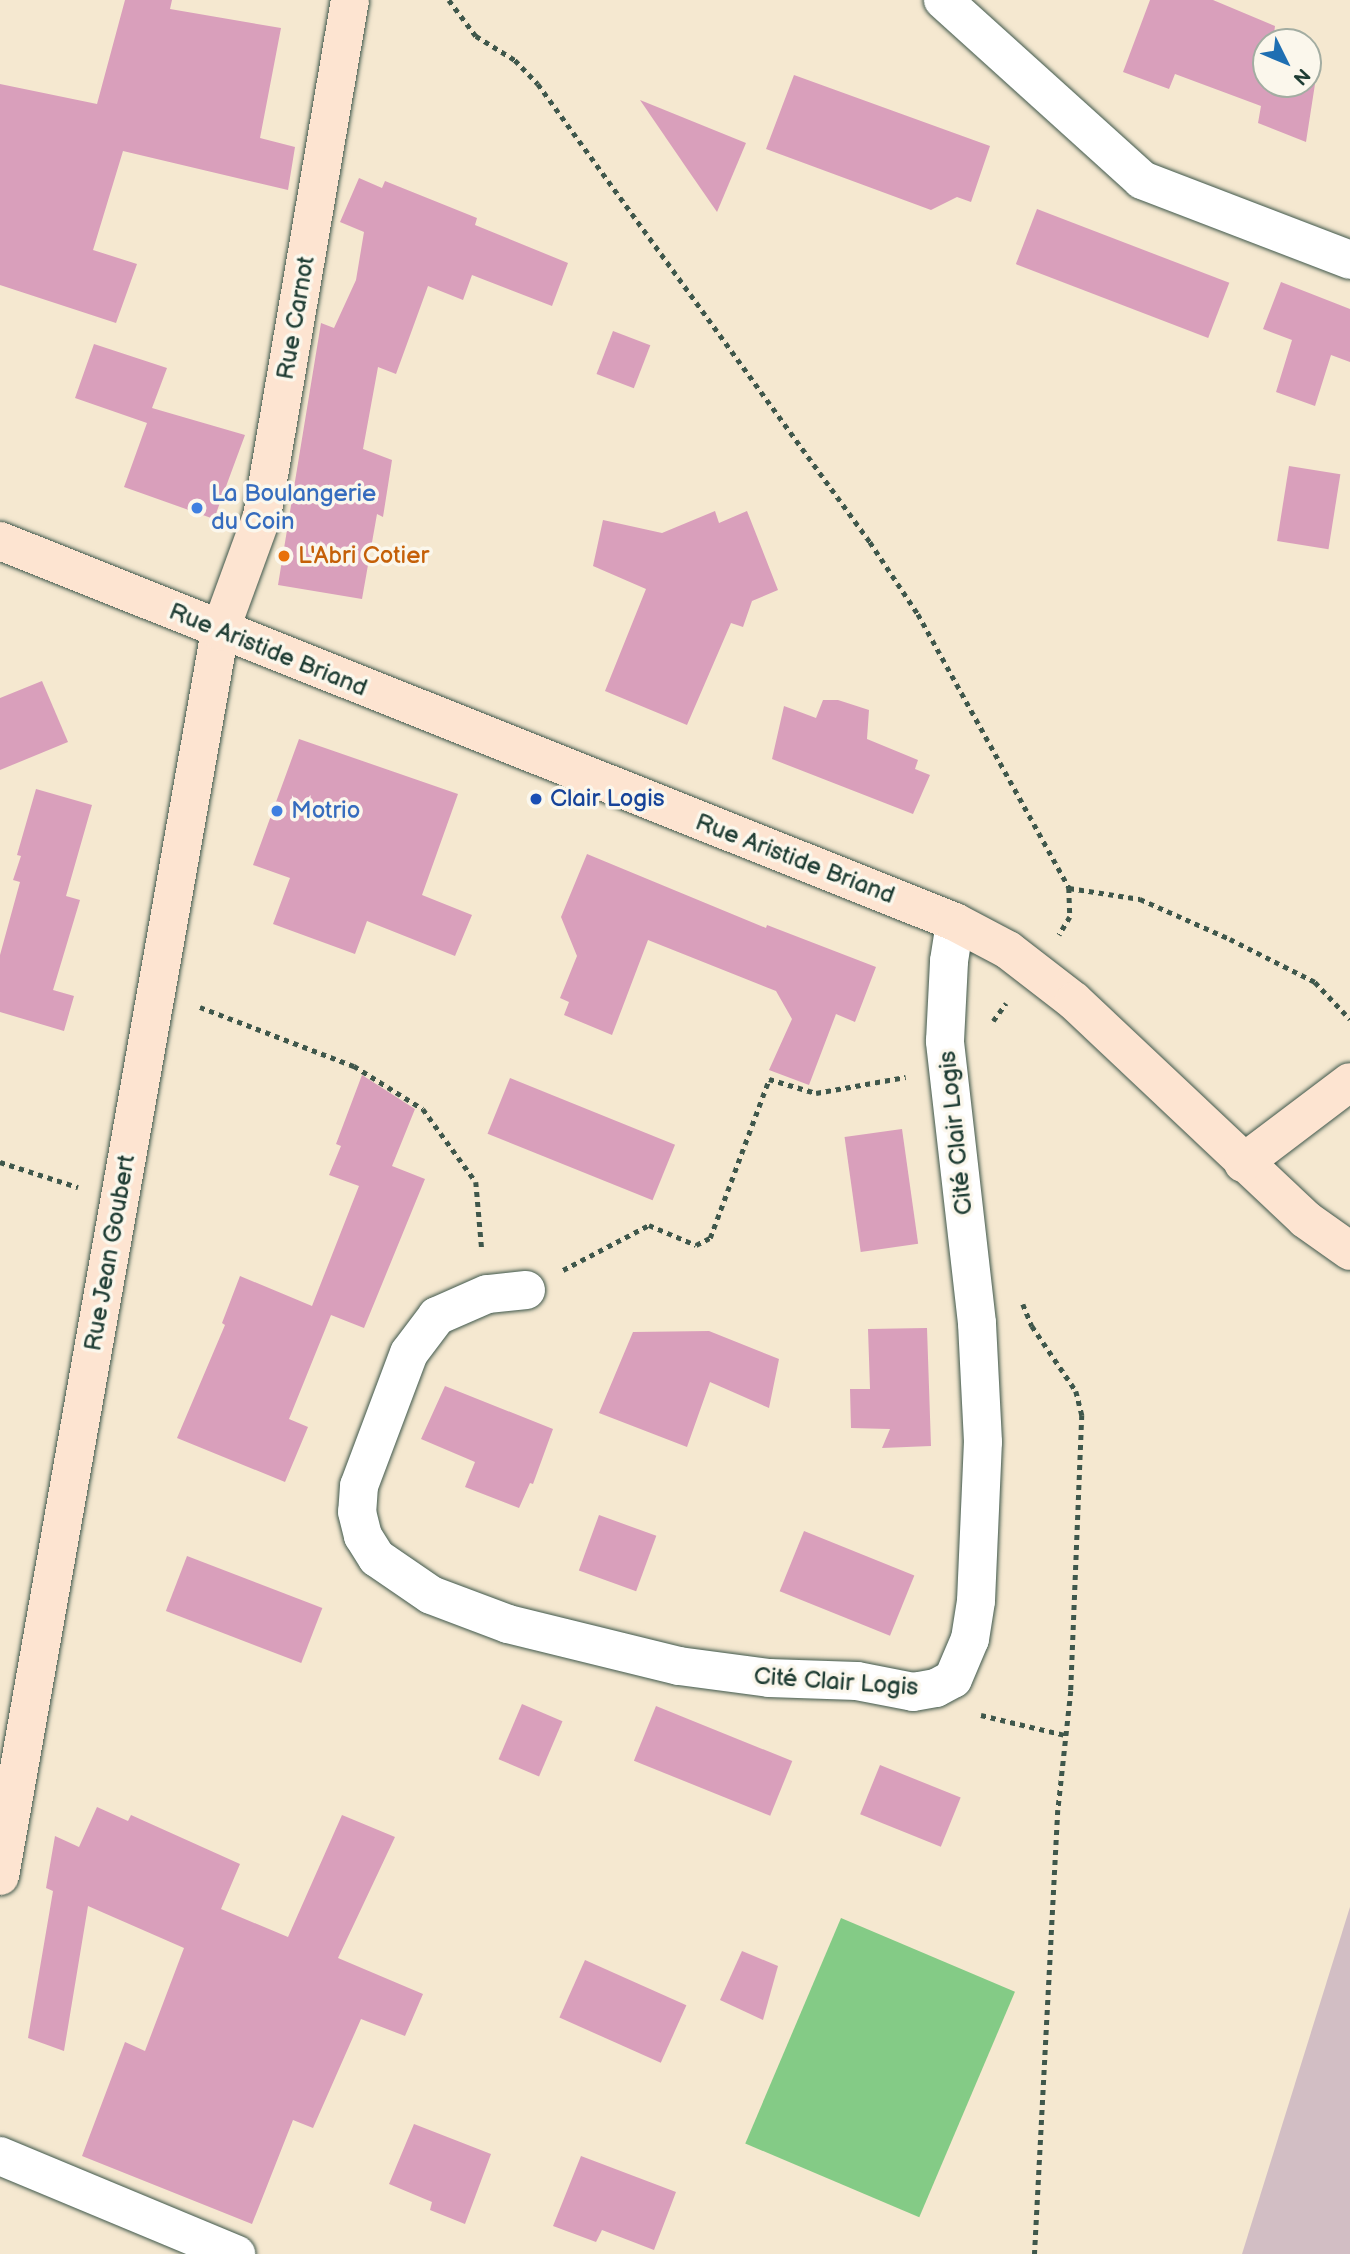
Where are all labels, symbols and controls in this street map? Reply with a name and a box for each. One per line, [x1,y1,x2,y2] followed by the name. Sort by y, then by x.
[1252,28,1322,98] north arrow
[1288,63,1315,89] text: N
[271,254,321,382] street label: Rue Carnot
[211,480,376,536] place label: La Boulangerie du Coin
[189,500,205,516] marker: La Boulangerie du Coin
[298,542,429,570] place label: L'Abri Cotier
[276,548,292,564] marker: L'Abri Cotier
[165,597,371,703] street label: Rue Aristide Briand
[550,785,665,813] place label: Clair Logis
[528,791,544,807] marker: Clair Logis
[291,797,360,825] place label: Motrio
[269,803,285,819] marker: Motrio
[691,808,899,910] street label: Rue Aristide Briand
[933,1049,979,1217] street label: Cité Clair Logis
[78,1152,142,1354] street label: Rue Jean Goubert
[753,1662,919,1702] street label: Cité Clair Logis

